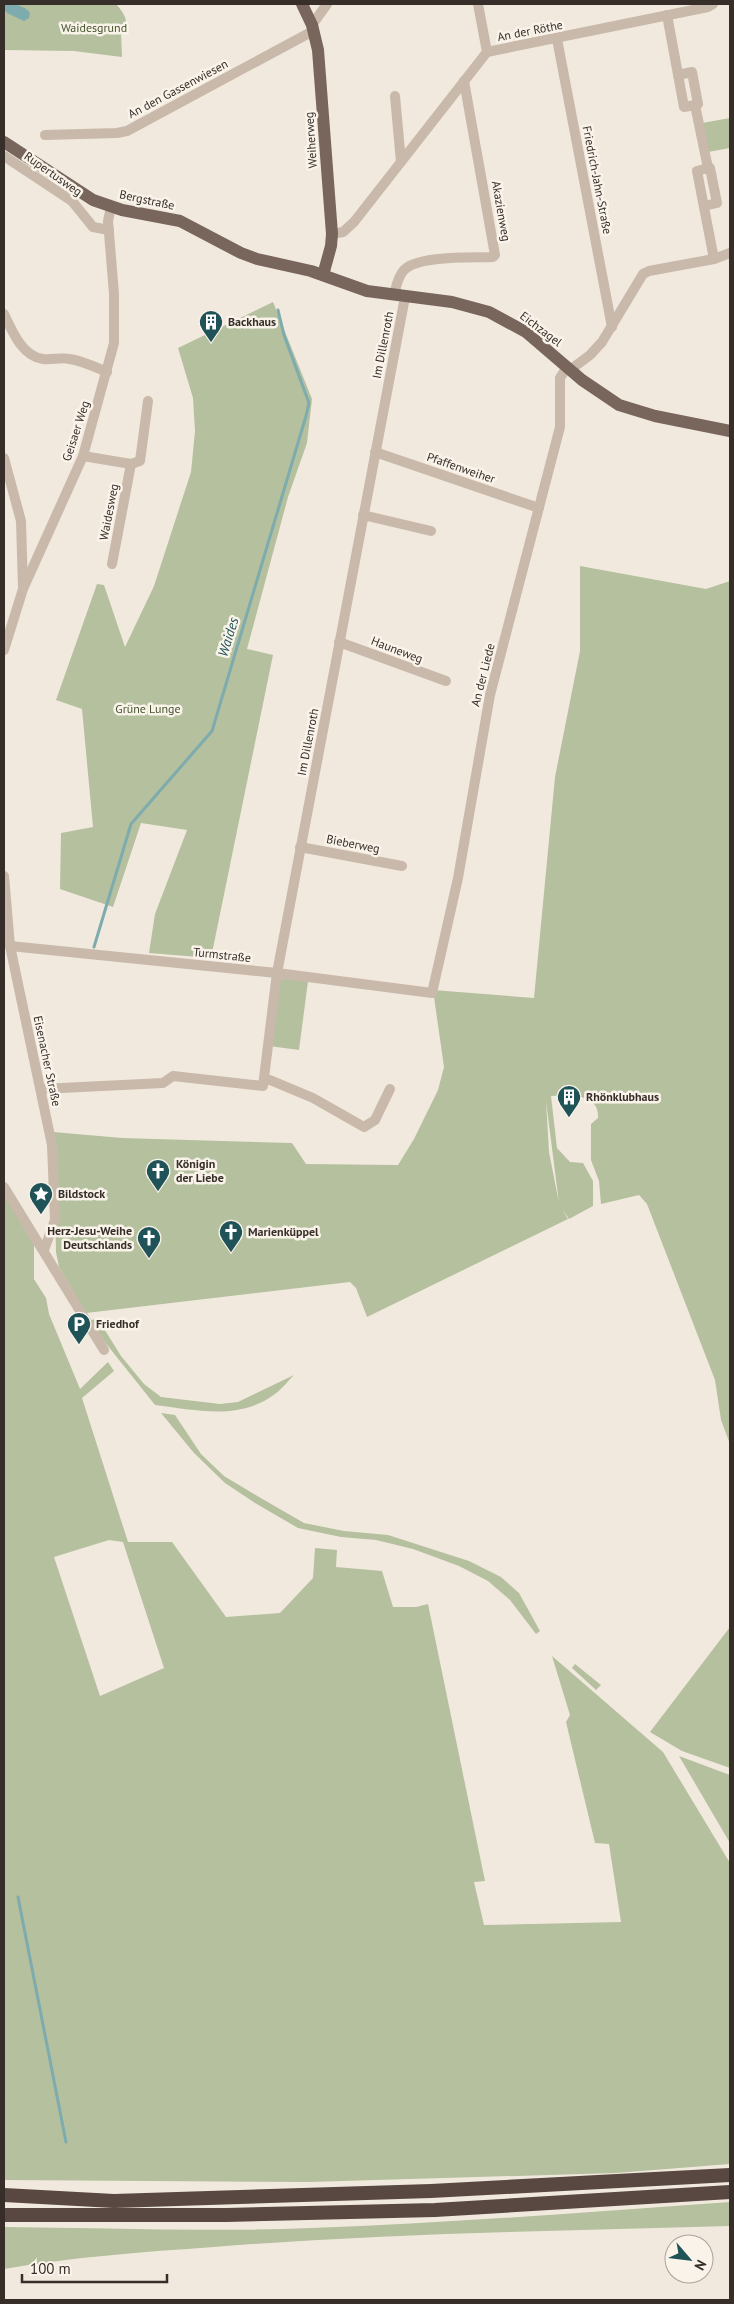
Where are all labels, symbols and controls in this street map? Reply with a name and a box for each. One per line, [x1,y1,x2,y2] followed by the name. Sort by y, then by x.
[496,17,564,44] street label: An der Röthe
[61,20,127,35] park label: Waidesgrund
[125,56,230,121] street label: An den Gassenwiesen
[301,111,320,169] street label: Weiherweg
[580,124,615,235] street label: Friedrich-Jahn-Straße
[21,148,85,199] street label: Rupertusweg
[489,180,514,242] street label: Akazienweg
[118,186,176,213] street label: Bergstraße
[517,308,566,350] street label: Eichzagel
[198,309,224,343] building icon: Backhaus
[369,310,396,380] street label: Im Dillenroth
[228,314,276,329] place label: Backhaus
[59,399,92,463] street label: Geisaer Weg
[425,449,497,486] street label: Pfaffenweiher
[96,482,121,541] street label: Waidesweg
[214,615,243,659] water label: Waides
[369,633,425,666] street label: Hauneweg
[467,642,498,708] street label: An der Liede
[115,701,181,716] park label: Grüne Lunge
[294,707,321,777] street label: Im Dillenroth
[325,831,381,856] street label: Bieberweg
[192,944,252,965] street label: Turmstraße
[31,1014,64,1108] street label: Eisenacher Straße
[556,1084,582,1118] building icon: Rhönklubhaus
[586,1089,659,1104] place label: Rhönklubhaus
[176,1156,224,1185] place label: Königin der Liebe
[145,1158,171,1192] church icon: Königin der Liebe
[28,1181,54,1215] place icon: Bildstock
[58,1186,105,1201] place label: Bildstock
[218,1219,244,1253] church icon: Marienküppel
[47,1223,132,1252] place label: Herz-Jesu-Weihe Deutschlands
[248,1224,319,1239] place label: Marienküppel
[136,1225,162,1259] church icon: Herz-Jesu-Weihe Deutschlands
[66,1311,92,1345] parking icon: Friedhof
[96,1316,140,1331] place label: Friedhof
[664,2234,714,2284] north arrow
[22,2252,168,2284] scale bar
[690,2257,711,2273] text: N
[30,2259,71,2278] text: 100 m

